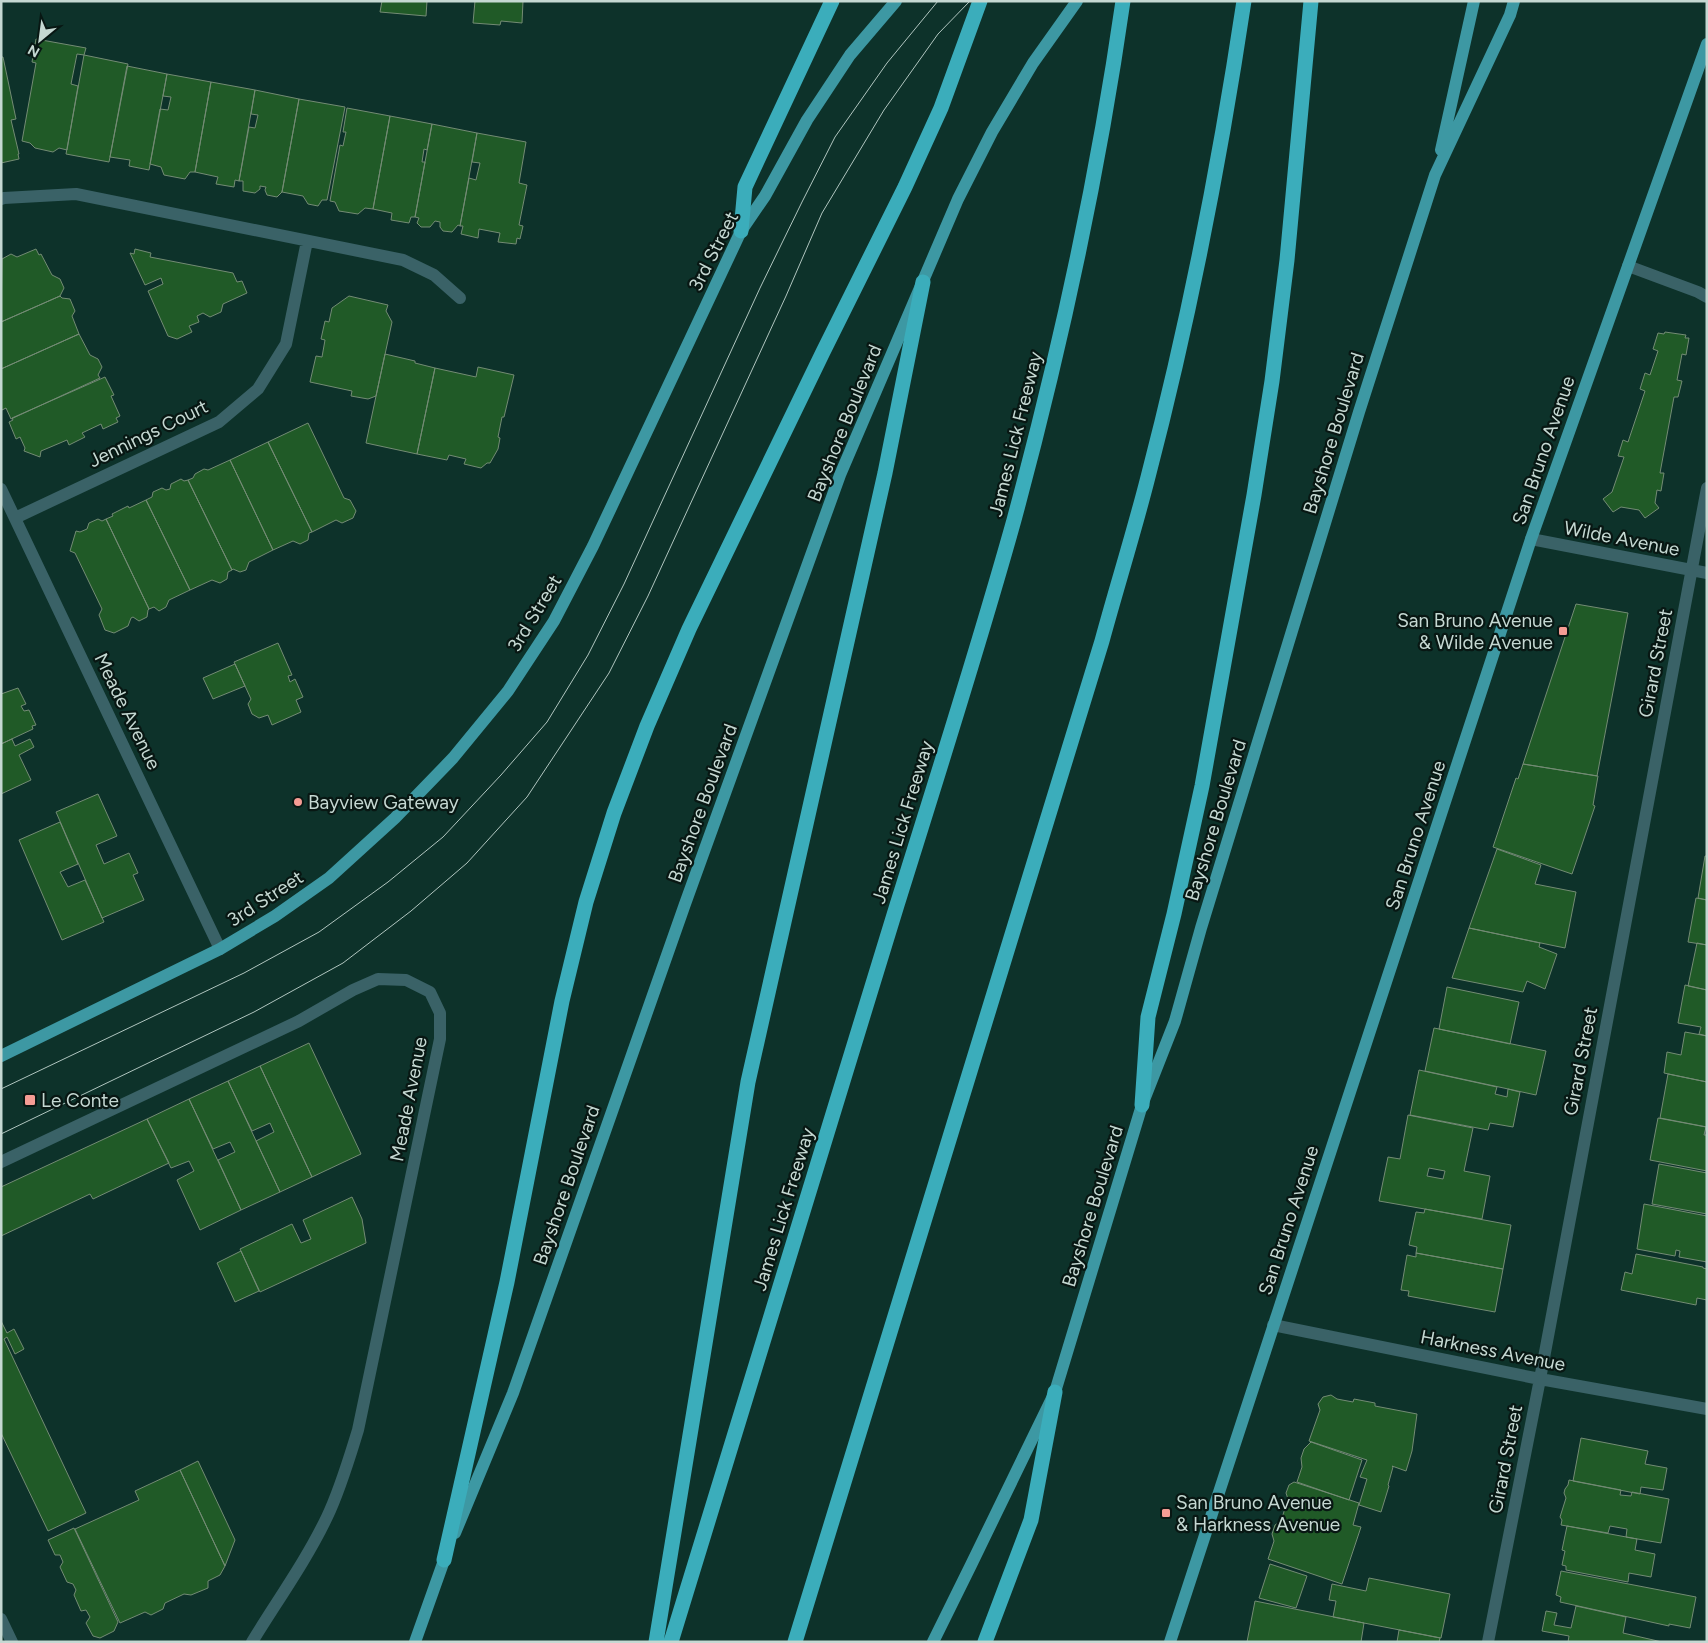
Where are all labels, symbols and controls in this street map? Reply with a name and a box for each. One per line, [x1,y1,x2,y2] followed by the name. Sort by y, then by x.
[15,15,65,65] north arrow
[25,41,43,61] text: N
[684,208,743,295] street label: 3rd Street
[802,341,887,505] street label: Bayshore Boulevard
[984,349,1047,519] street label: James Lick Freeway
[1298,350,1369,517] street label: Bayshore Boulevard
[1507,373,1580,528] street label: San Bruno Avenue
[85,395,212,472] street label: Jennings Court
[1562,516,1682,561] street label: Wilde Avenue
[502,571,566,656] street label: 3rd Street
[1634,607,1677,719] street label: Girard Street
[1397,609,1553,654] place label: San Bruno Avenue & Wilde Avenue
[1557,625,1569,637] marker: San Bruno Avenue & Wilde Avenue
[89,649,166,773] street label: Meade Avenue
[663,721,742,886] street label: Bayshore Boulevard
[1180,737,1251,904] street label: Bayshore Boulevard
[867,738,938,906] street label: James Lick Freeway
[1380,757,1450,913] street label: San Bruno Avenue
[308,791,459,814] place label: Bayview Gateway
[292,796,304,808] marker: Bayview Gateway
[223,865,308,931] street label: 3rd Street
[1559,1005,1602,1117] street label: Girard Street
[385,1035,432,1163] street label: Meade Avenue
[41,1089,119,1112] place label: Le Conte
[23,1093,37,1107] marker: Le Conte
[528,1102,605,1268] street label: Bayshore Boulevard
[1057,1123,1128,1290] street label: Bayshore Boulevard
[748,1125,819,1293] street label: James Lick Freeway
[1253,1142,1323,1298] street label: San Bruno Avenue
[1418,1325,1567,1376] street label: Harkness Avenue
[1484,1403,1527,1515] street label: Girard Street
[1176,1491,1340,1536] place label: San Bruno Avenue & Harkness Avenue
[1160,1507,1172,1519] marker: San Bruno Avenue & Harkness Avenue

